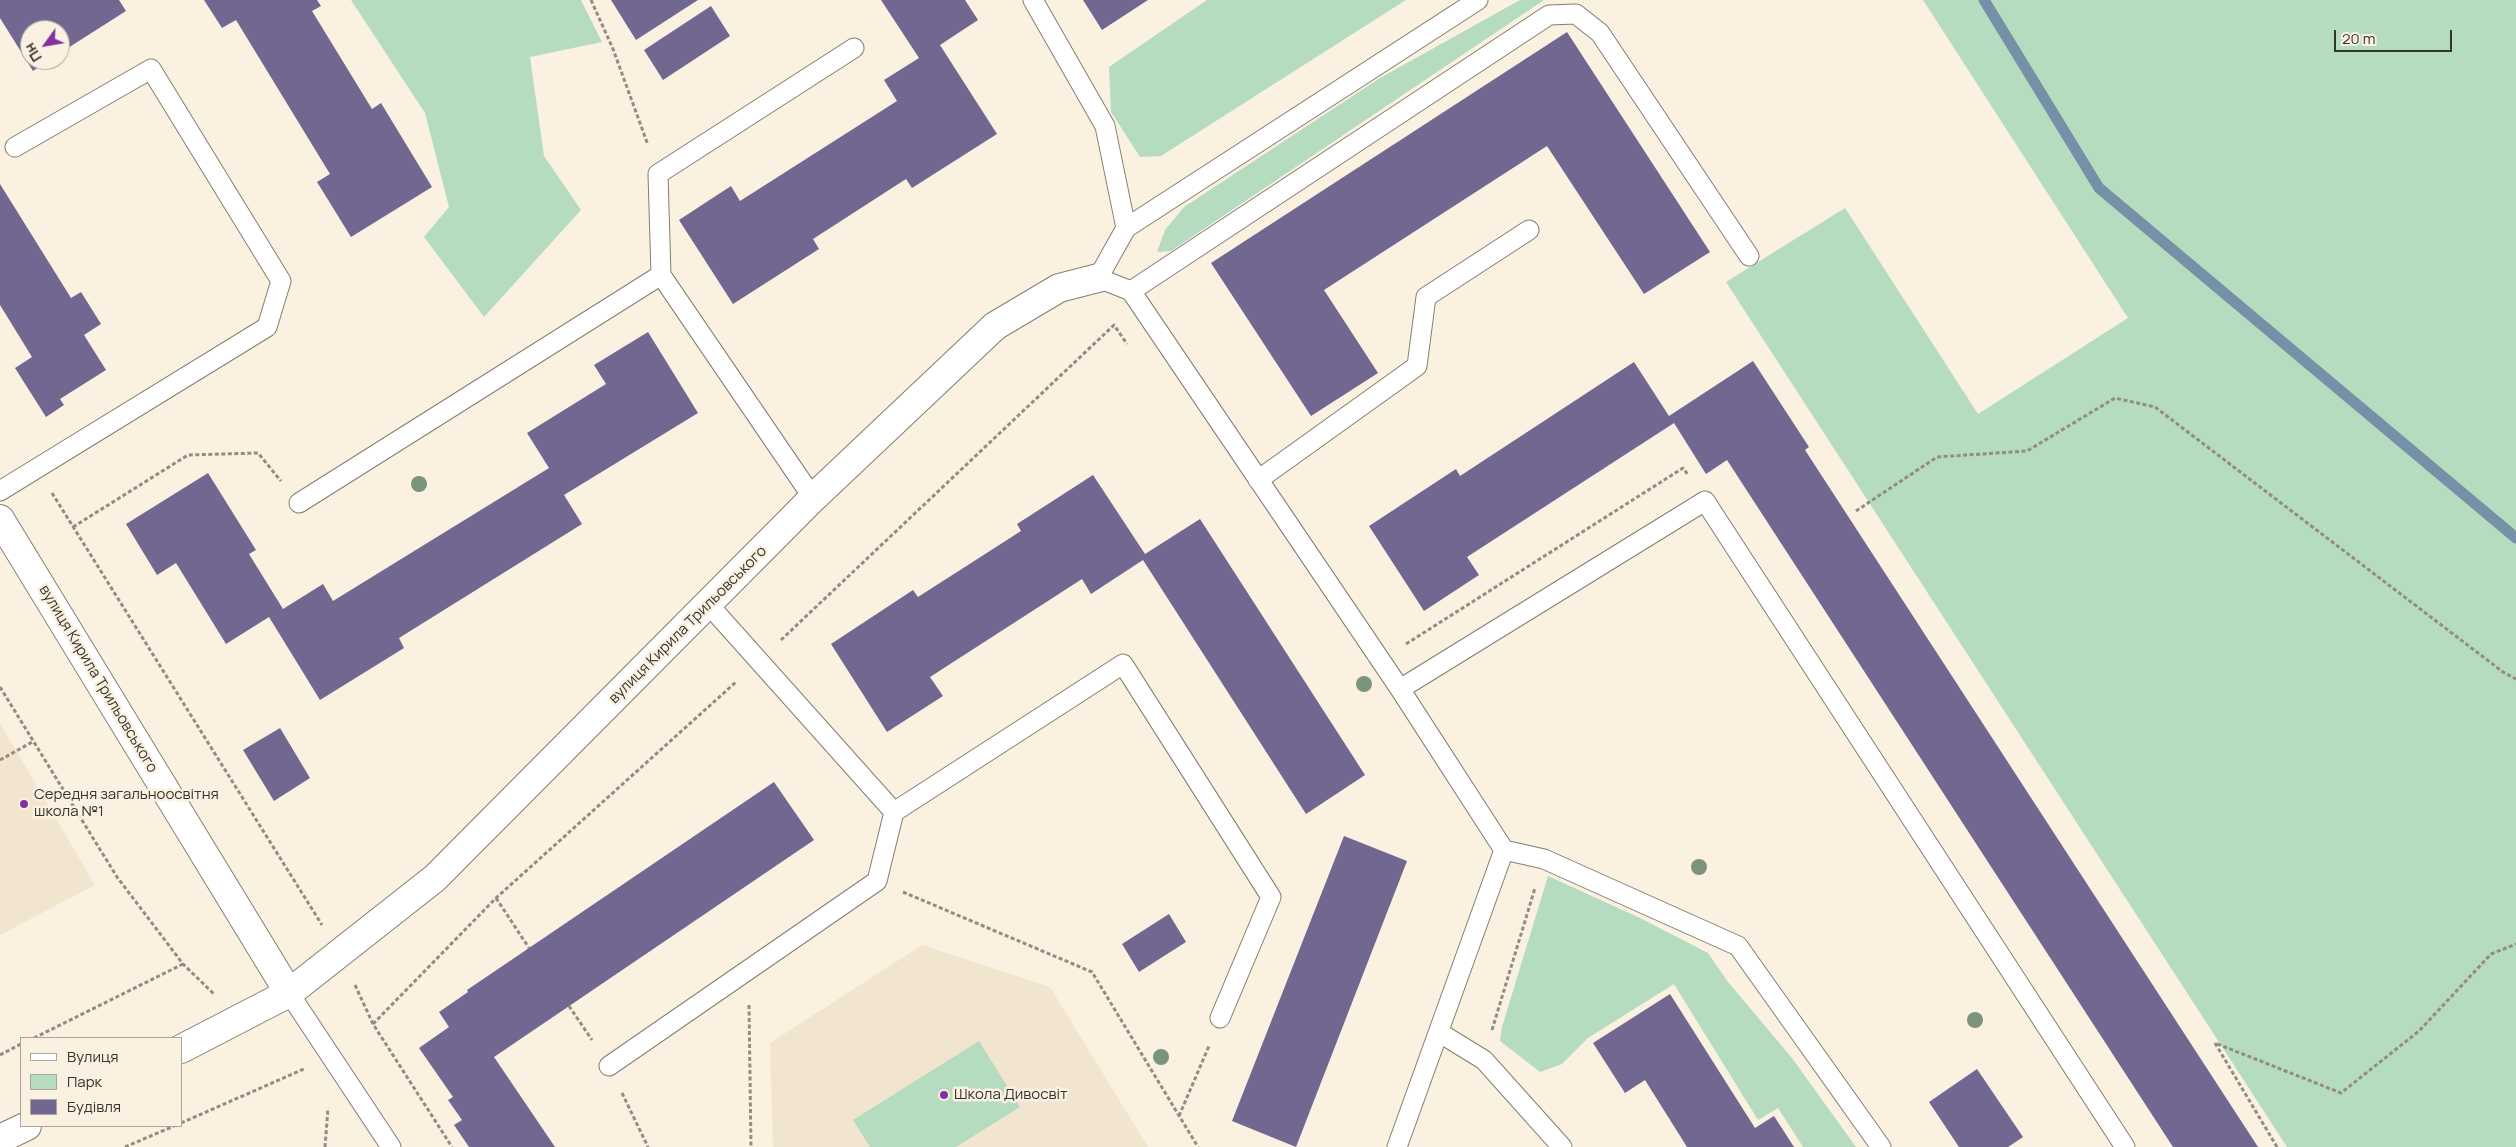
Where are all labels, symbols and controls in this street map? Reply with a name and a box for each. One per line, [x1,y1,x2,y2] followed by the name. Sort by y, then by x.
[20,20,70,70] north arrow
[2336,20,2454,52] scale bar
[2342,28,2375,49] text: 20 m
[20,40,46,66] text: Пн
[605,542,771,708] street label: вулиця Кирила Трильовського
[35,582,161,776] street label: вулиця Кирила Трильовського
[34,786,219,821] place label: Середня загальноосвітня школа №1
[18,798,30,810] marker: Середня загальноосвітня школа №1
[20,1037,182,1127] legend
[67,1046,119,1067] text: Вулиця
[67,1071,102,1092] text: Парк
[954,1086,1068,1104] place label: Школа Дивосвіт
[938,1089,950,1101] marker: Школа Дивосвіт
[67,1096,121,1117] text: Будівля

